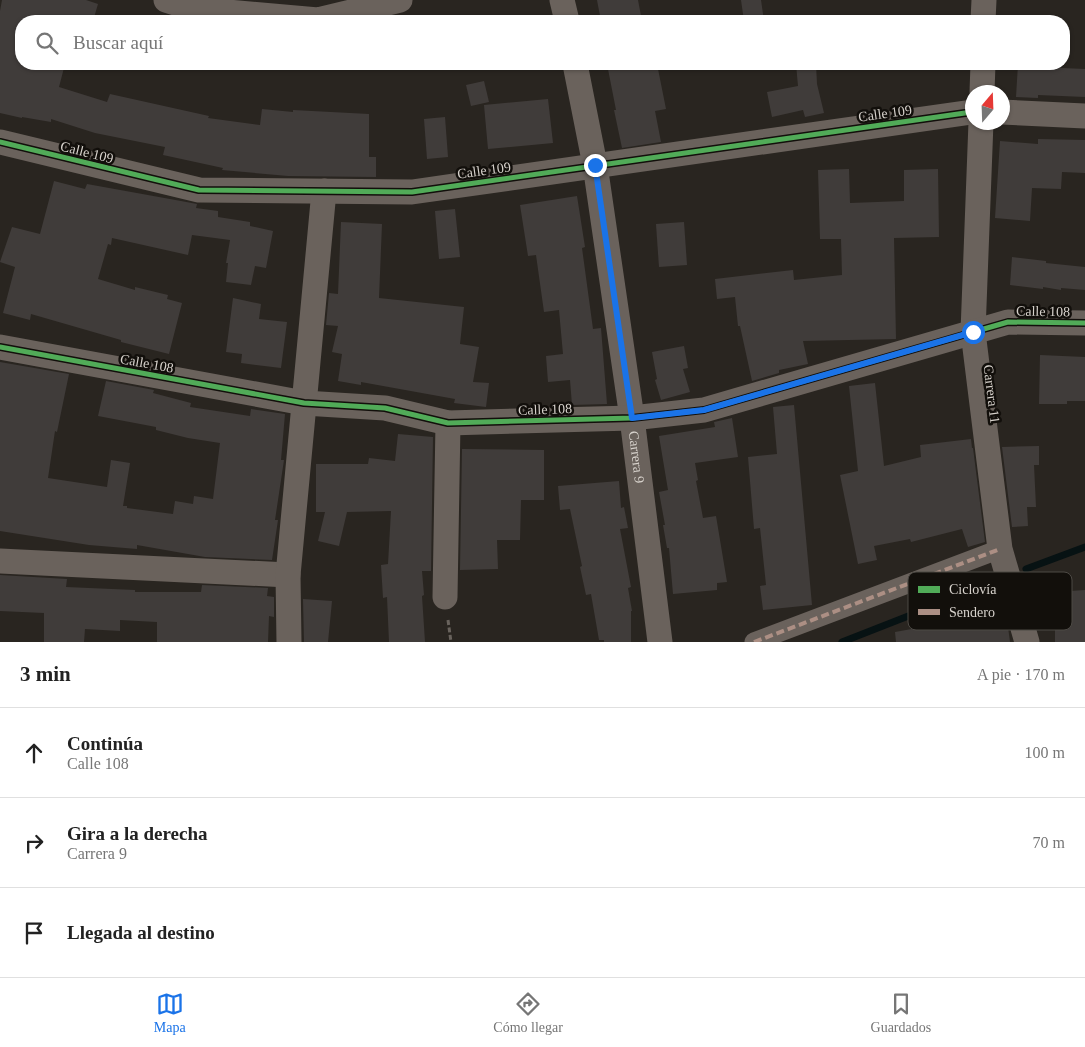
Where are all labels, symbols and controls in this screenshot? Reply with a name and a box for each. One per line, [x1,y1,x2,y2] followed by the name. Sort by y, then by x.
[15,15,1070,70] search box
[33,29,61,57] icon: search
[73,32,163,53] text: Buscar aquí
[965,85,1010,130] north arrow
[857,102,913,125] street label: Calle 109
[59,139,115,166] street label: Calle 109
[584,154,607,177] route end
[456,159,512,182] street label: Calle 109
[1016,304,1070,319] street label: Calle 108
[962,321,985,344] route start
[119,351,175,376] street label: Calle 108
[980,364,1003,424] street label: Carrera 11
[518,401,572,418] street label: Calle 108
[626,430,647,484] street label: Carrera 9
[908,572,1072,630] legend
[949,582,997,597] text: Ciclovía
[949,605,995,620] text: Sendero
[20,662,71,686] text: 3 min
[977,666,1065,683] text: A pie · 170 m
[67,733,143,754] text: Continúa
[20,739,48,767] icon: ahead
[1025,744,1065,761] text: 100 m
[67,755,129,772] text: Calle 108
[67,823,208,844] text: Gira a la derecha
[20,829,48,857] icon: right
[1033,834,1065,851] text: 70 m
[67,845,127,862] text: Carrera 9
[20,919,48,947] icon: arrive
[67,922,215,943] text: Llegada al destino
[154,990,186,1036] tab: Mapa
[493,990,563,1036] tab: Cómo llegar
[871,990,931,1036] tab: Guardados

